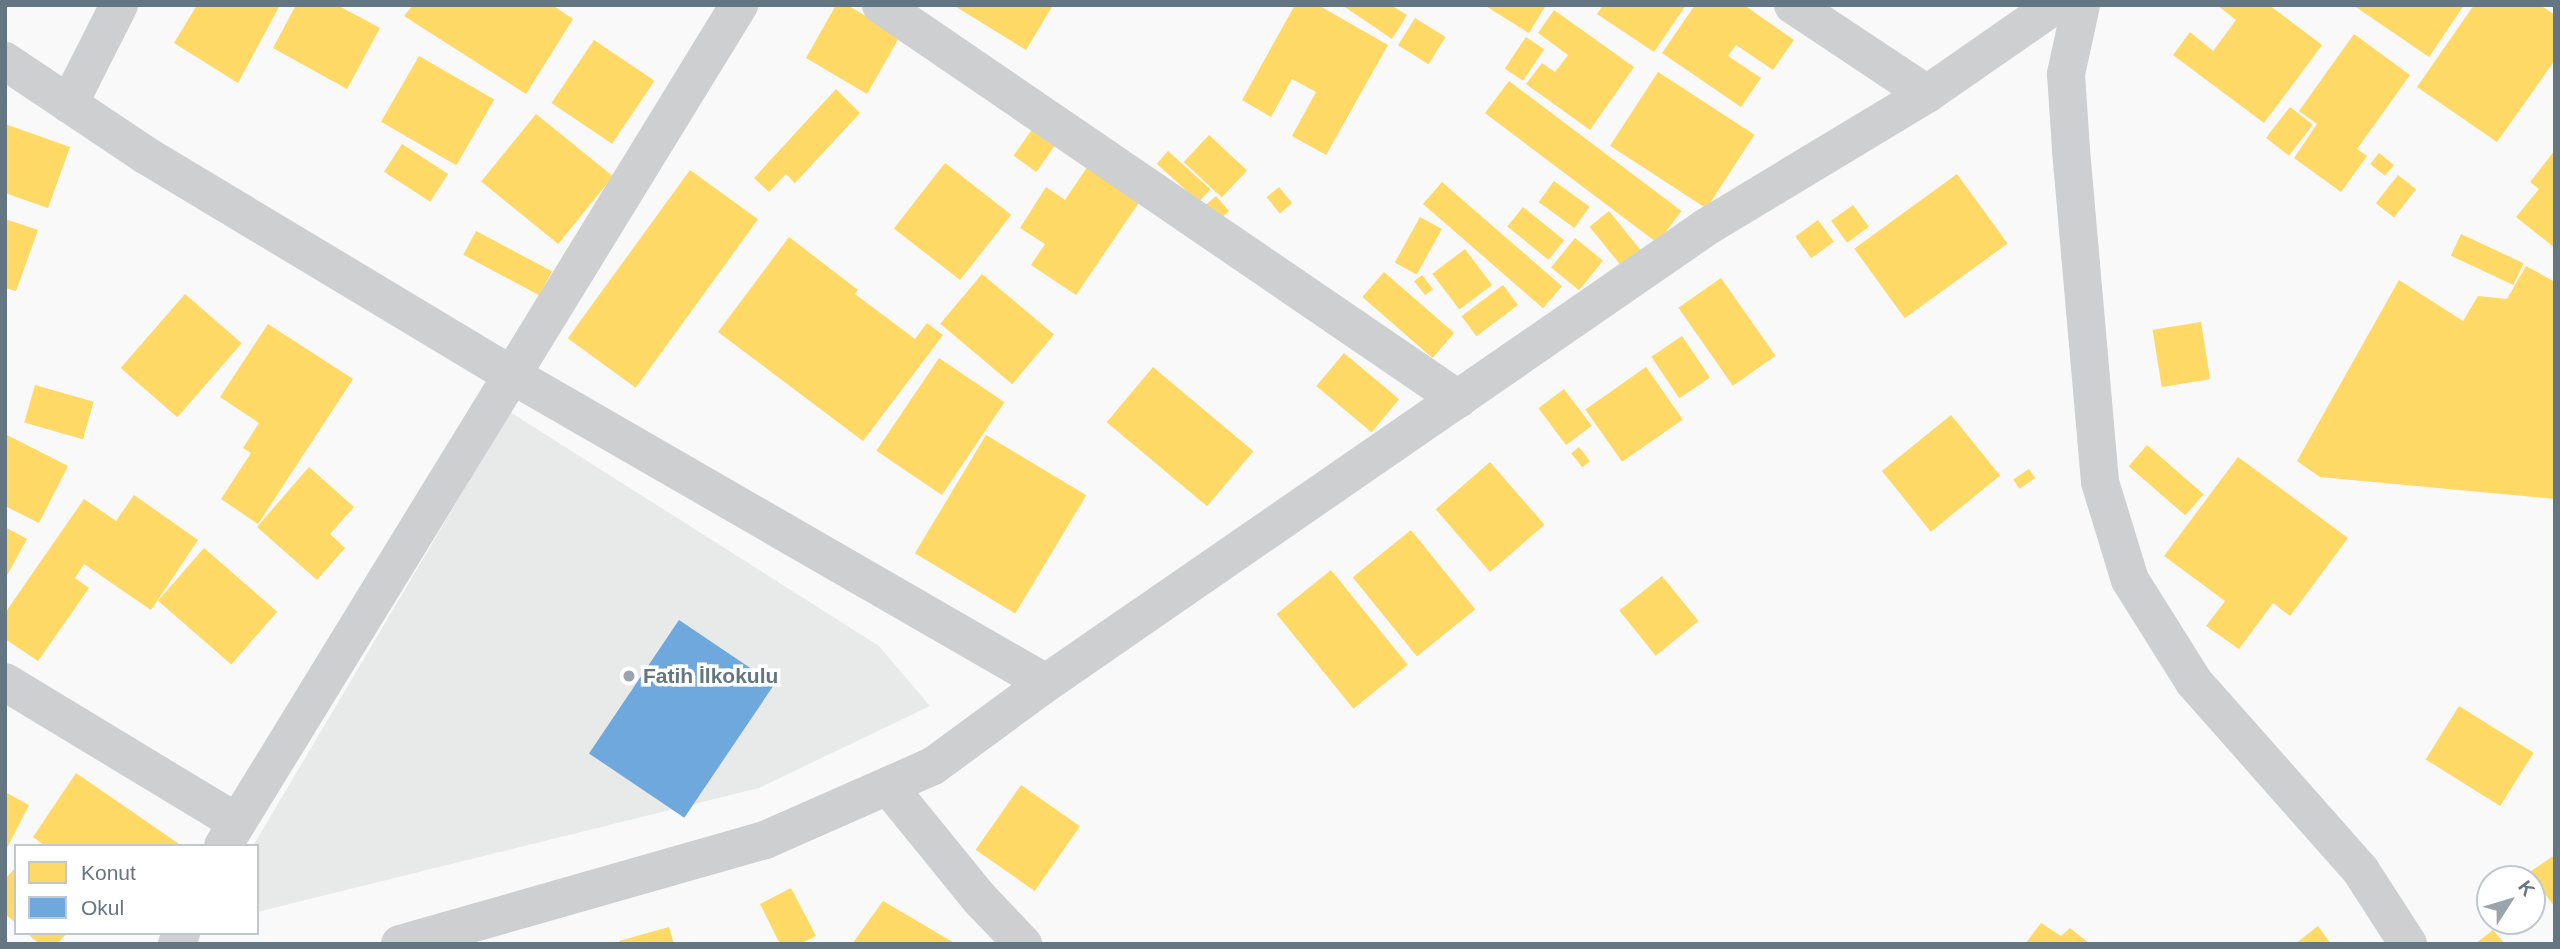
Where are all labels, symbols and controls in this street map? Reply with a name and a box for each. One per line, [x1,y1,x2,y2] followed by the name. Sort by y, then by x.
[643,663,778,689] place label: Fatih İlkokulu
[621,668,637,684] marker: Fatih İlkokulu
[14,844,259,935] legend
[81,861,136,884] text: Konut
[2476,865,2546,935] north arrow
[2514,876,2539,900] text: K
[81,896,124,919] text: Okul

